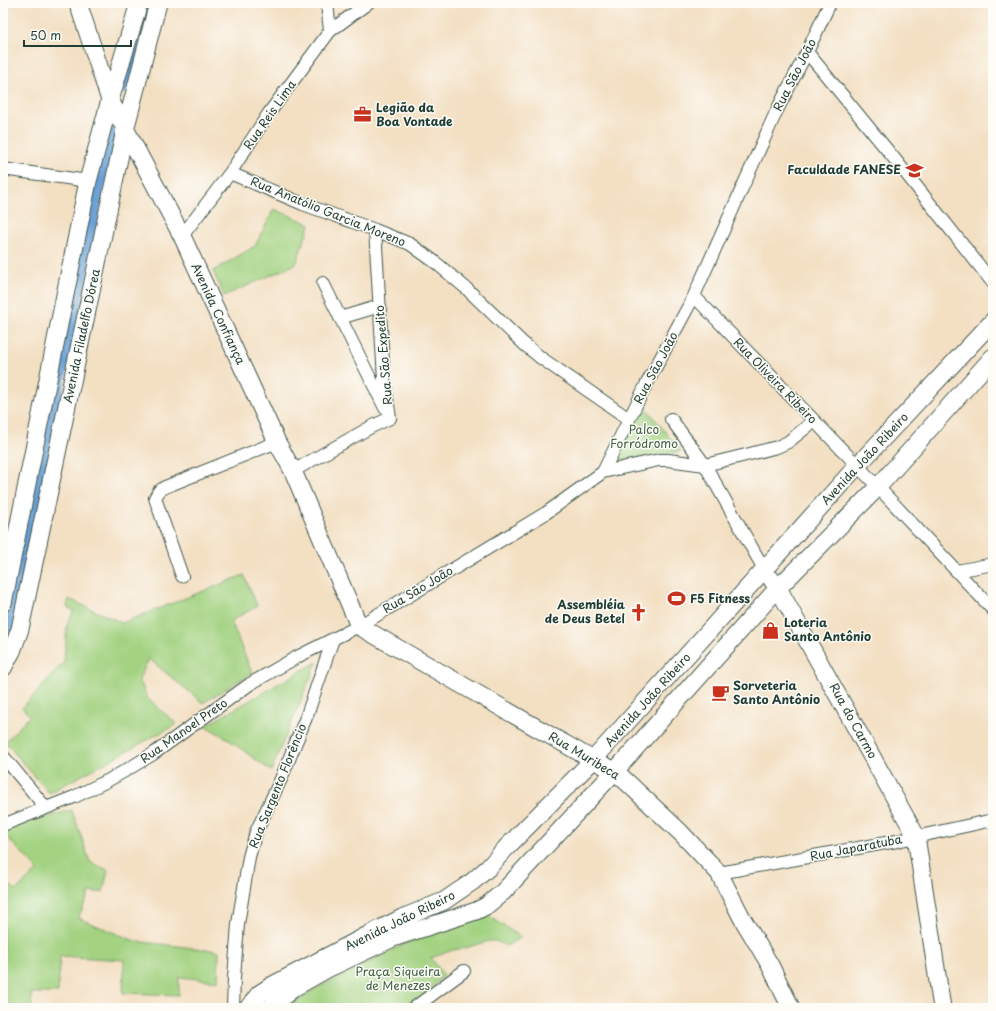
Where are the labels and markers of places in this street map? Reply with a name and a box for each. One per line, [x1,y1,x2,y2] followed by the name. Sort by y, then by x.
[376,98,453,130] place label: Legião da Boa Vontade
[353,105,373,125] office icon: Legião da Boa Vontade
[787,160,901,178] place label: Faculdade FANESE
[904,160,924,180] school or university icon: Faculdade FANESE
[667,589,687,609] sports icon: F5 Fitness
[690,589,750,607] place label: F5 Fitness
[545,595,626,627] place label: Assembléia de Deus Betel
[628,602,648,622] church icon: Assembléia de Deus Betel
[784,613,871,645] place label: Loteria Santo Antônio
[761,620,781,640] shop icon: Loteria Santo Antônio
[733,676,820,708] place label: Sorveteria Santo Antônio
[710,683,730,703] cafe icon: Sorveteria Santo Antônio

